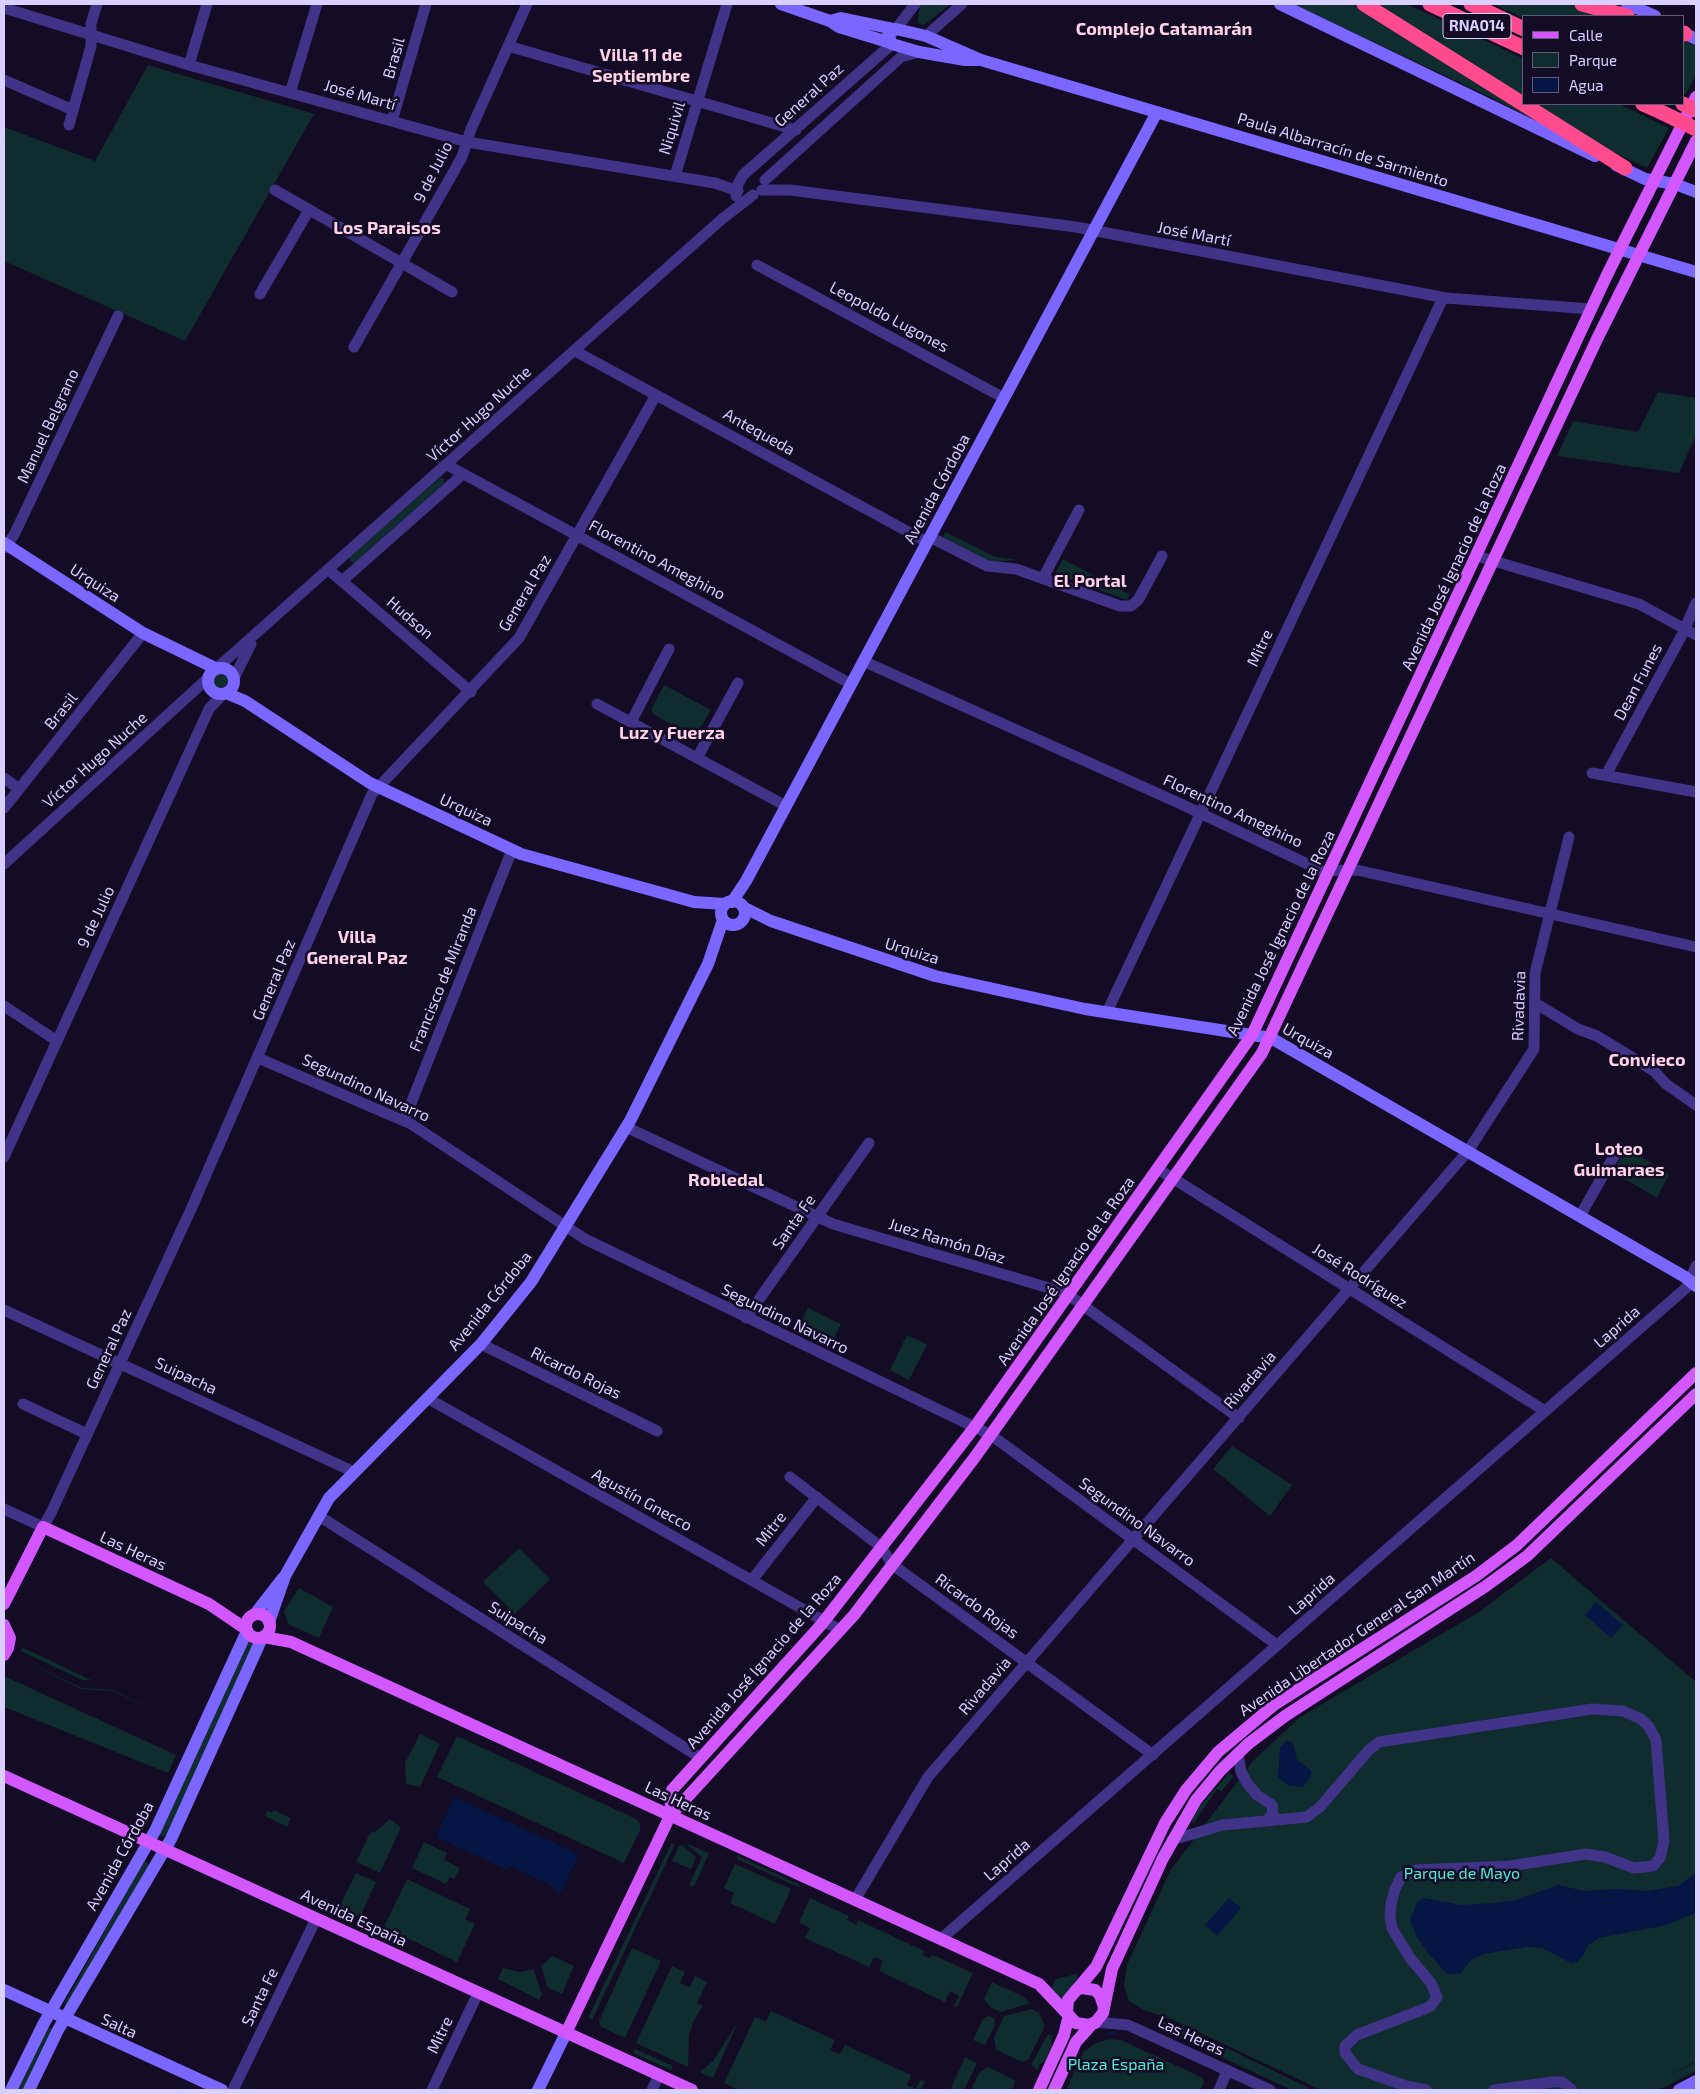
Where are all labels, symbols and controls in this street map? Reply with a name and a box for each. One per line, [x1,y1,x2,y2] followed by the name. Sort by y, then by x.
[1443,14,1511,38] road number: RNA014
[1522,15,1685,105] legend
[1076,18,1252,40] district label: Complejo Catamarán
[1569,26,1603,44] text: Calle
[379,35,409,81] street label: Brasil
[592,44,690,86] district label: Villa 11 de Septiembre
[1569,51,1617,69] text: Parque
[770,59,848,131] street label: General Paz
[322,76,398,114] street label: José Martí
[1569,76,1604,94] text: Agua
[655,99,689,157] street label: Niquivil
[1235,109,1451,191] street label: Paula Albarracín de Sarmiento
[409,138,457,206] street label: 9 de Julio
[333,217,441,239] district label: Los Paraisos
[1156,218,1232,250] street label: José Martí
[826,278,952,356] street label: Leopoldo Lugones
[423,362,535,466] street label: Víctor Hugo Nuche
[13,366,83,486] street label: Manuel Belgrano
[720,405,798,459] street label: Antequeda
[900,431,974,547] street label: Avenida Córdoba
[1398,460,1510,674] street label: Avenida José Ignacio de la Roza
[586,516,728,604] street label: Florentino Ameghino
[495,551,555,635] street label: General Paz
[66,560,124,606] street label: Urquiza
[1053,570,1127,592] district label: El Portal
[383,593,437,643] street label: Hudson
[1243,626,1277,670] street label: Mitre
[1610,640,1666,724] street label: Dean Funes
[40,689,82,733] street label: Brasil
[39,708,151,812] street label: Víctor Hugo Nuche
[619,722,725,744] district label: Luz y Fuerza
[1160,770,1306,852] street label: Florentino Ameghino
[437,789,495,831] street label: Urquiza
[1223,827,1339,1039] street label: Avenida José Ignacio de la Roza
[73,883,119,951] street label: 9 de Julio
[405,904,481,1054] street label: Francisco de Miranda
[306,926,408,969] district label: Villa General Paz
[882,934,942,968] street label: Urquiza
[248,936,300,1024] street label: General Paz
[1508,971,1530,1041] street label: Rivadavia
[1279,1019,1337,1063] street label: Urquiza
[1609,1049,1685,1071] district label: Convieco
[299,1050,433,1126] street label: Segundino Navarro
[1573,1138,1665,1180] district label: Loteo Guimaraes
[688,1169,764,1191] district label: Robledal
[993,1173,1139,1369] street label: Avenida José Ignacio de la Roza
[768,1191,820,1253] street label: Santa Fe
[886,1214,1008,1268] street label: Juez Ramón Díaz
[1309,1239,1411,1313] street label: José Rodríguez
[444,1248,536,1354] street label: Avenida Córdoba
[718,1280,852,1358] street label: Segundino Navarro
[1590,1302,1644,1352] street label: Laprida
[82,1306,136,1392] street label: General Paz
[528,1343,624,1403] street label: Ricardo Rojas
[1220,1347,1280,1413] street label: Rivadavia
[152,1353,220,1399] street label: Suipacha
[589,1465,695,1535] street label: Agustín Gnecco
[1075,1473,1199,1571] street label: Segundino Navarro
[751,1508,791,1550] street label: Mitre
[97,1527,169,1575] street label: Las Heras
[1236,1548,1478,1720] street label: Avenida Libertador General San Martín
[683,1569,845,1753] street label: Avenida José Ignacio de la Roza
[932,1569,1022,1643] street label: Ricardo Rojas
[1285,1569,1339,1619] street label: Laprida
[485,1597,551,1649] street label: Suipacha
[955,1653,1015,1719] street label: Rivadavia
[642,1777,714,1825] street label: Las Heras
[82,1798,158,1914] street label: Avenida Córdoba
[980,1835,1034,1885] street label: Laprida
[1404,1864,1520,1884] park label: Parque de Mayo
[298,1885,410,1951] street label: Avenida España
[238,1965,282,2029] street label: Santa Fe
[98,2009,140,2043] street label: Salta
[1155,2012,1227,2060] street label: Las Heras
[423,2013,457,2057] street label: Mitre
[1068,2055,1164,2075] park label: Plaza España

